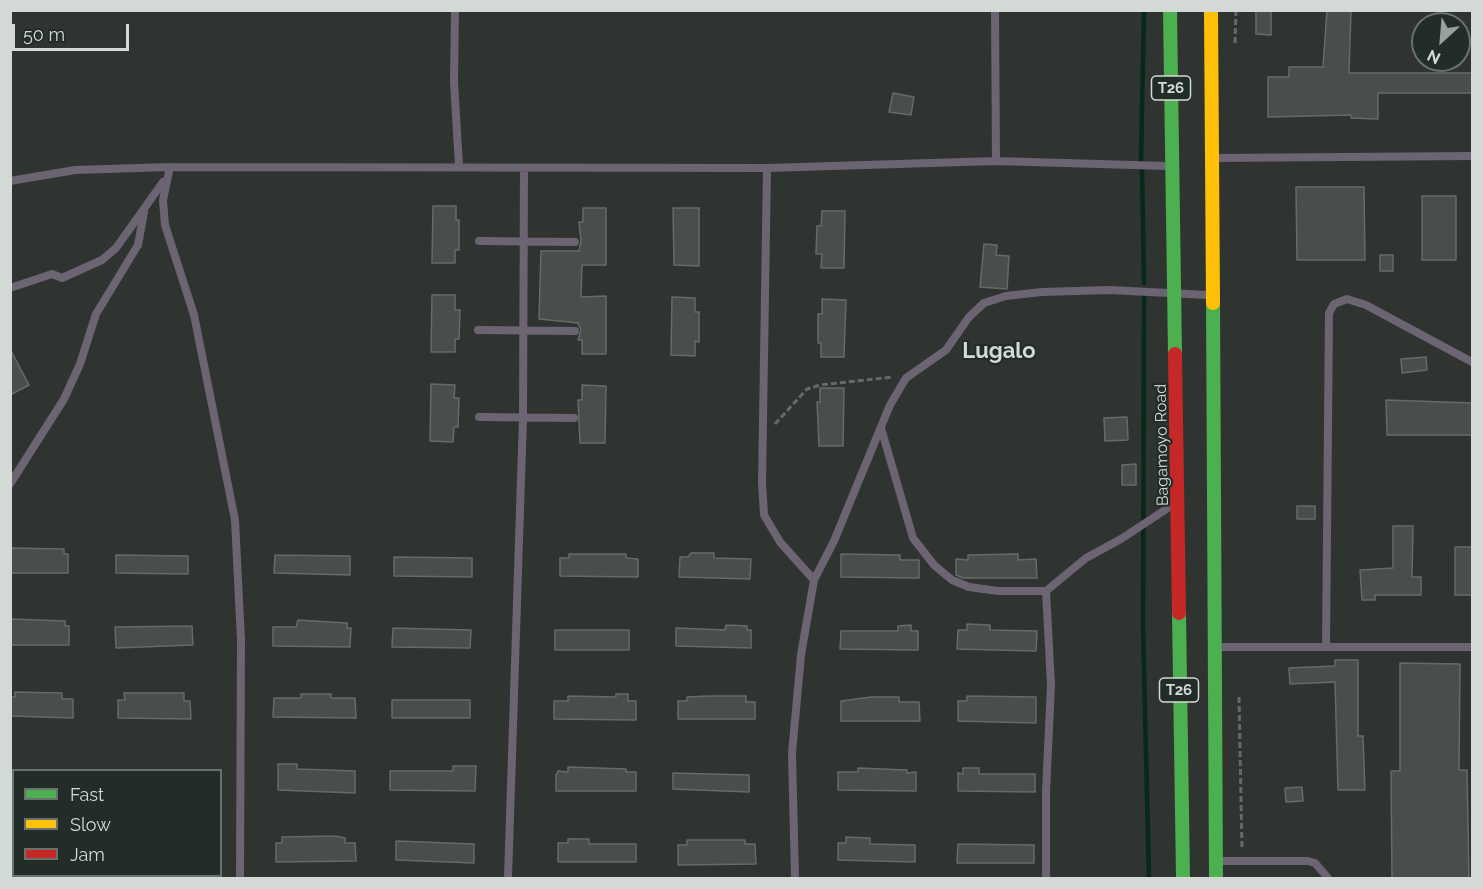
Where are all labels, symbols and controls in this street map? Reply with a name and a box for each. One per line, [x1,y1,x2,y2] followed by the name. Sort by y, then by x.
[15,12,132,50] scale bar
[1411,12,1471,72] north arrow
[23,24,65,45] text: 50 m
[1424,46,1443,68] text: N
[1152,76,1190,100] road number: T26
[962,338,1036,364] district label: Lugalo
[1151,384,1173,506] street label: Bagamoyo Road
[1160,678,1198,702] road number: T26
[12,769,222,877] legend
[70,784,104,805] text: Fast
[70,814,111,835] text: Slow
[70,844,105,865] text: Jam

